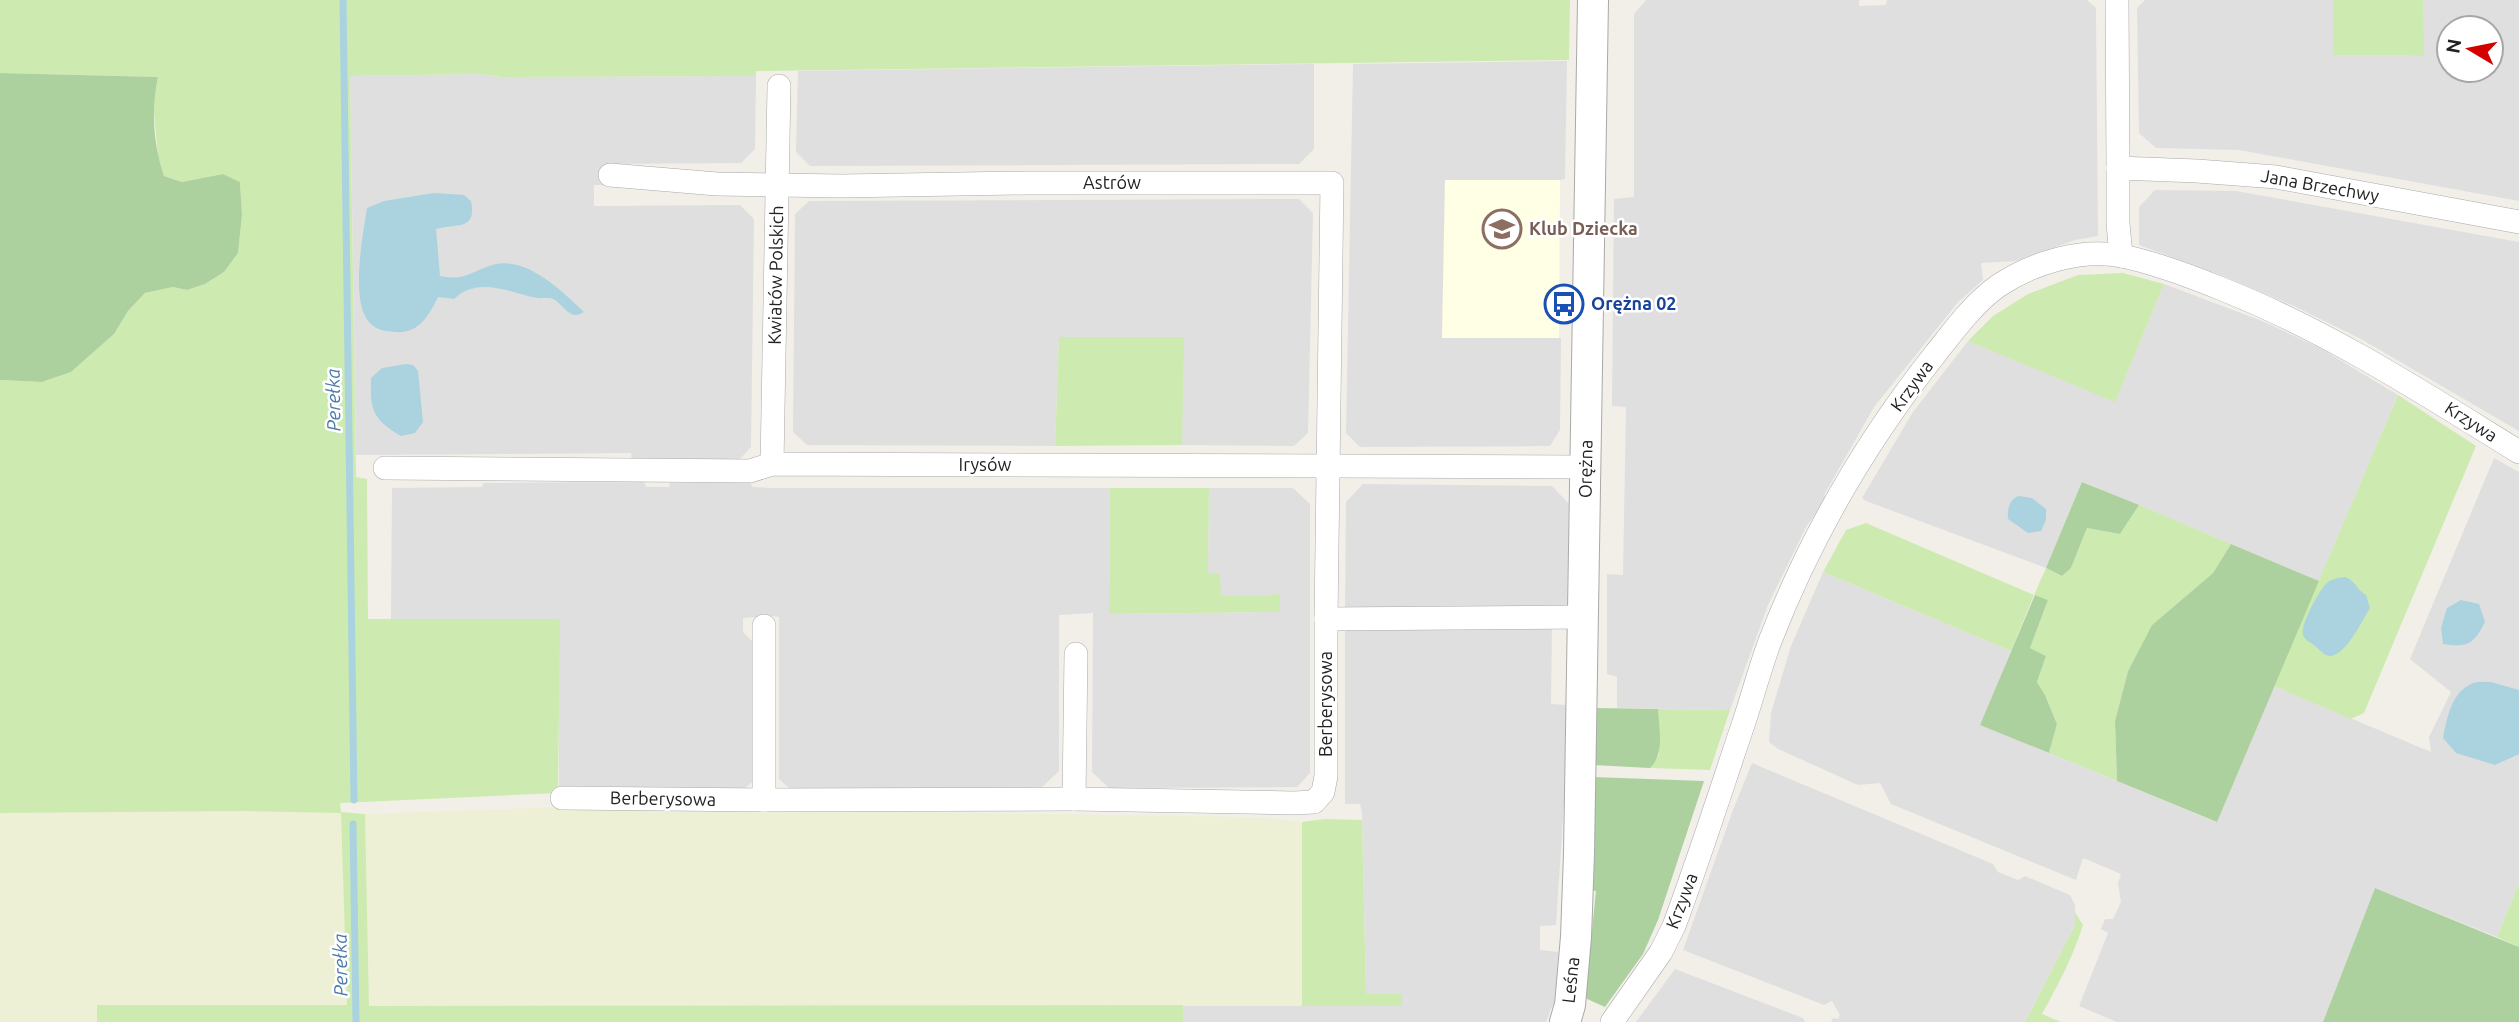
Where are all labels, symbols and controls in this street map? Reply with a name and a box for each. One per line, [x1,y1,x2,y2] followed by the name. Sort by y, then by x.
[2435,14,2505,84] north arrow
[2441,37,2465,55] text: N
[2260,165,2381,205] street label: Jana Brzechwy
[1083,172,1141,192] street label: Astrów
[764,205,786,345] street label: Kwiatów Polskich
[1481,208,1523,250] school or university icon: Klub Dziecka
[1529,218,1638,238] place label: Klub Dziecka
[1543,283,1585,325] bus stop icon: Orężna 02
[1591,293,1677,314] place label: Orężna 02
[1886,356,1936,415] street label: Krzywa
[321,368,345,432] water label: Perełka
[2442,397,2501,445] street label: Krzywa
[1574,440,1596,498] street label: Orężna
[959,454,1011,474] street label: Irysów
[1315,651,1335,757] street label: Berberysowa
[610,787,716,809] street label: Berberysowa
[1661,870,1701,931] street label: Krzywa
[328,933,352,997] water label: Perełka
[1558,956,1582,1004] street label: Leśna

